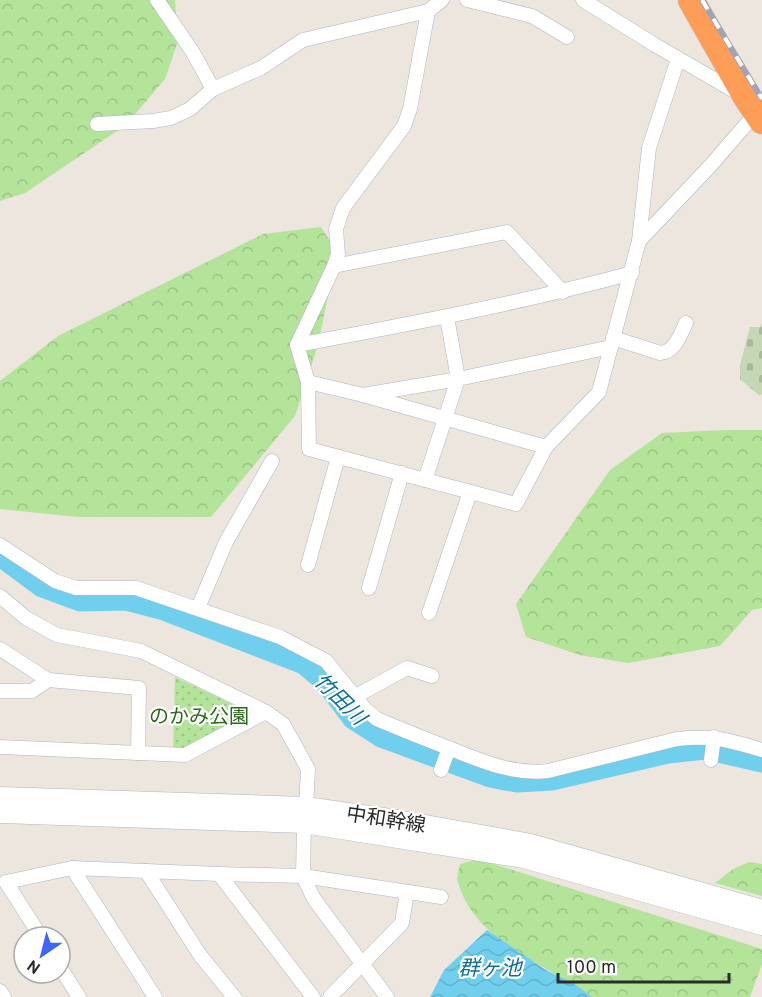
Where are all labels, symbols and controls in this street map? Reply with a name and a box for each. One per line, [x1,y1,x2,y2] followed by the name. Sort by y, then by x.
[307,668,372,733] water label: 竹田川
[149,705,249,731] park label: のかみ公園
[344,802,427,840] street label: 中和幹線
[12,925,72,985] north arrow
[558,946,729,984] scale bar
[24,954,45,977] text: N
[459,956,523,983] water label: 群ヶ池
[567,957,616,980] text: 100 m

